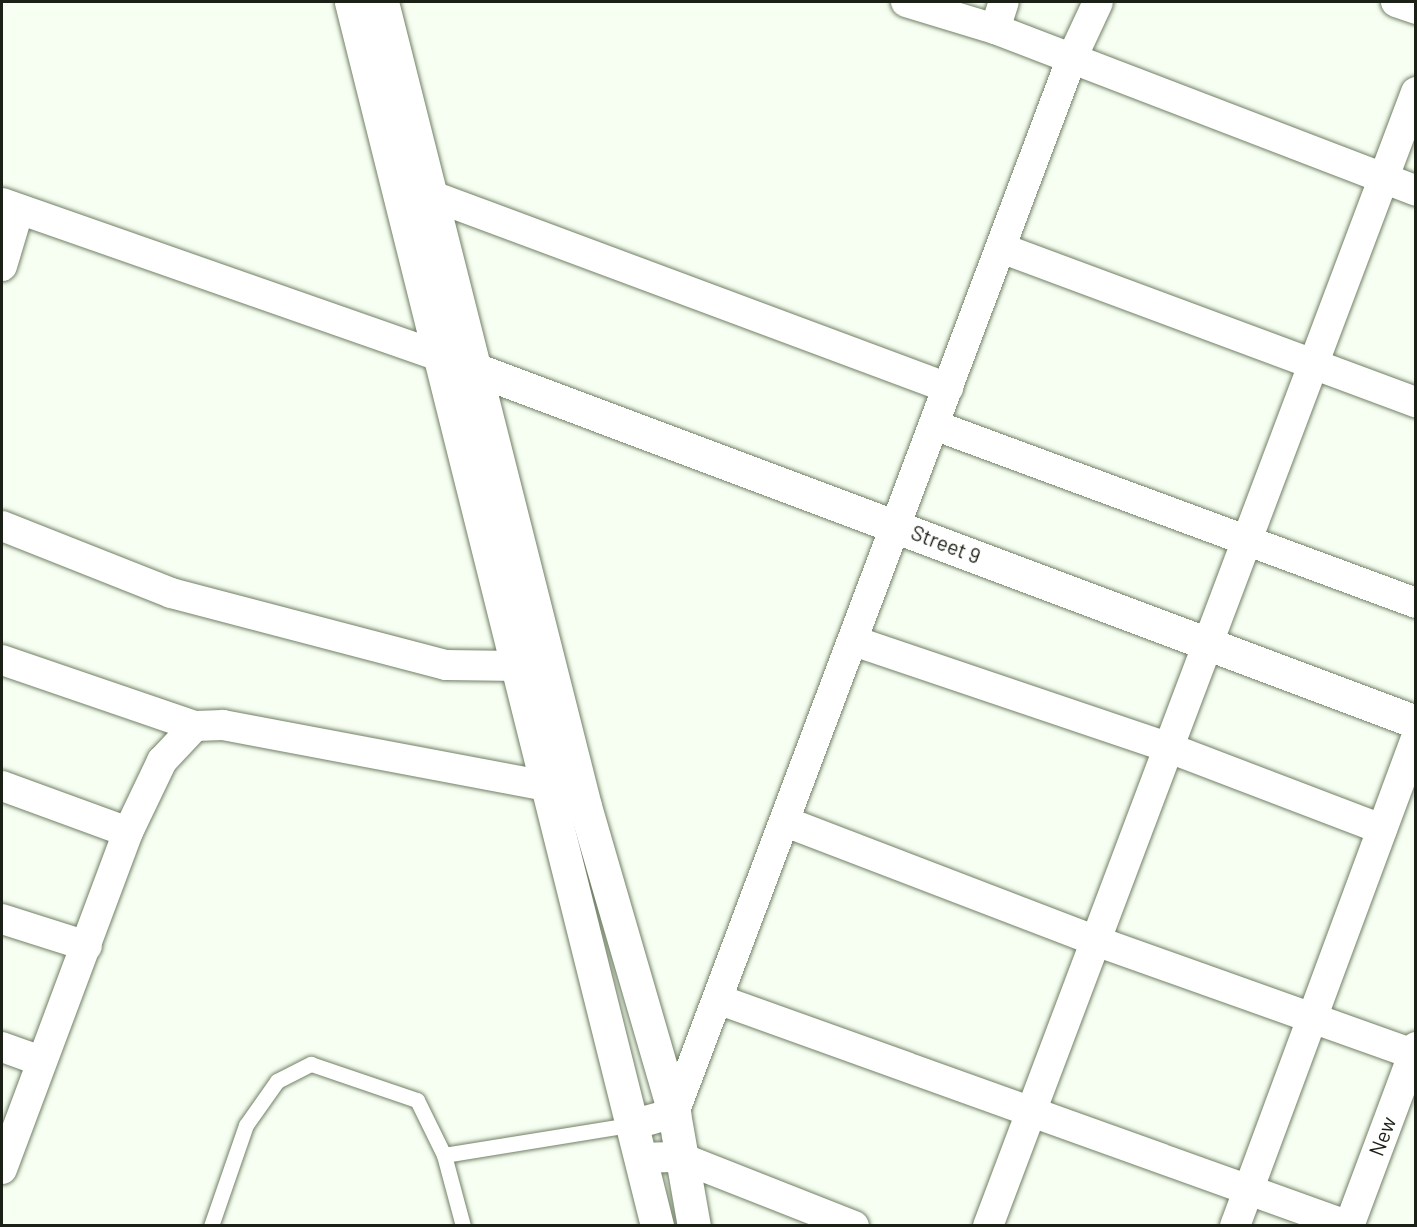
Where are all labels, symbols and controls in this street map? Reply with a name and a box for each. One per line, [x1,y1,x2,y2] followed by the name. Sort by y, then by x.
[908,519,984,569] street label: Street 9
[1363,1113,1401,1159] street label: New

